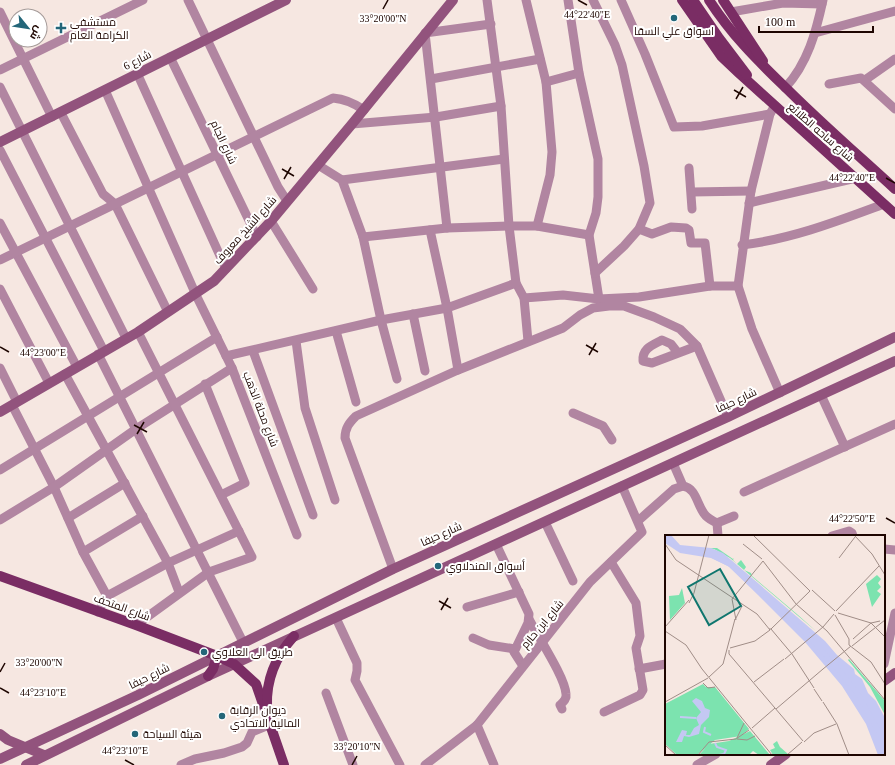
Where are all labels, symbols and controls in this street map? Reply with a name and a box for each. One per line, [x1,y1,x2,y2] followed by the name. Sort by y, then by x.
[8,8,48,48] north arrow
[759,8,873,34] scale bar
[564,9,610,20] text: 44°22'40"E
[359,13,407,24] text: 33°20'00"N
[669,13,679,23] marker: اسواق علي السقا
[765,15,796,29] text: 100 m
[70,16,129,43] place label: مستشفى الكرامة العام
[55,22,67,34] marker: مستشفى الكرامة العام
[27,23,45,42] text: ش
[634,25,714,40] place label: اسواق علي السقا
[121,48,154,74] street label: شارع 6
[784,100,856,165] street label: شارع ساحه الطلائع
[207,118,239,167] street label: شارع الجام
[829,172,875,183] text: 44°22'40"E
[211,194,280,268] street label: شارع الشيخ معروف
[20,347,66,358] text: 44°23'00"E
[239,370,281,449] street label: شارع محلة الذهب
[714,385,759,416] street label: شارع حيفا
[829,513,875,524] text: 44°22'50"E
[419,520,464,550] street label: شارع حيفا
[665,535,885,755] inset map
[446,559,525,575] place label: أسواق المندلاوي
[433,561,443,571] marker: أسواق المندلاوي
[92,591,152,625] street label: شارع المتحف
[518,597,567,652] street label: شارع ابن حازم
[212,646,293,661] place label: طريق الى العلاوي
[199,647,209,657] marker: طريق الى العلاوي
[15,657,63,668] text: 33°20'00"N
[127,661,172,693] street label: شارع حيفا
[20,687,66,698] text: 44°23'10"E
[230,704,300,732] place label: ديوان الرقابة المالية الاتحادي
[217,711,227,721] marker: ديوان الرقابة المالية الاتحادي
[143,728,202,740] place label: هيئة السياحة
[130,729,140,739] marker: هيئة السياحة
[333,741,381,752] text: 33°20'10"N
[102,745,148,756] text: 44°23'10"E

